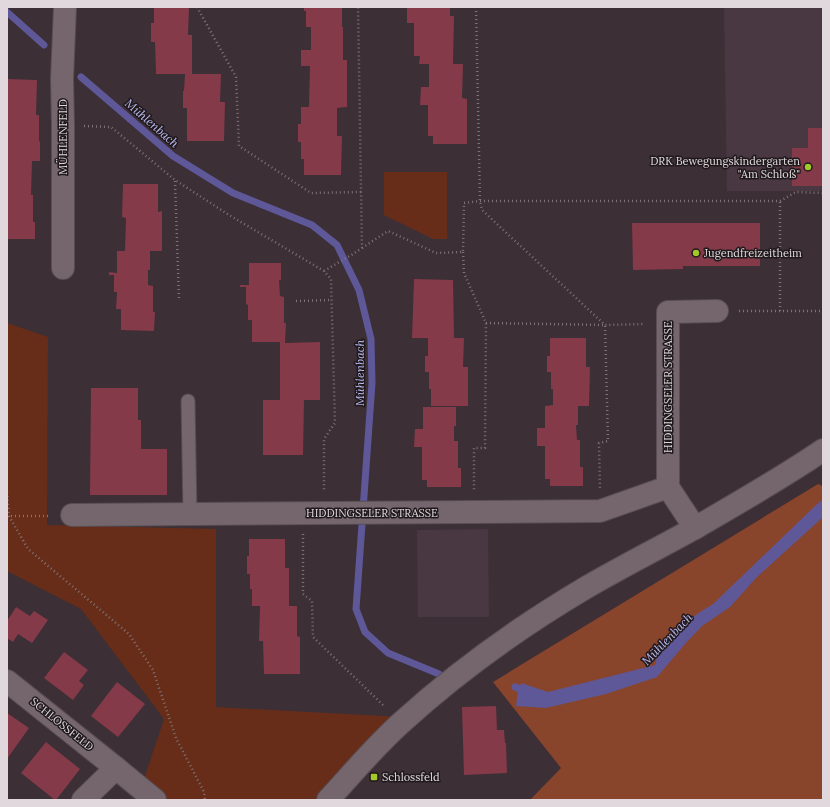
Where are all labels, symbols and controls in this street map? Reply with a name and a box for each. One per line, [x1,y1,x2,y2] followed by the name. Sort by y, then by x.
[122,95,182,151] water label: Mühlenbach
[55,99,70,175] street label: MÜHLENFELD
[650,154,800,181] place label: DRK Bewegungskindergarten "Am Schloß"
[803,162,813,172] marker: DRK Bewegungskindergarten "Am Schloß"
[703,246,802,260] place label: Jugendfreizeitheim
[691,248,701,258] marker: Jugendfreizeitheim
[661,321,675,453] street label: HIDDINGSELER STRASSE
[352,340,367,406] water label: Mühlenbach
[306,506,438,520] street label: HIDDINGSELER STRASSE
[638,610,696,668] water label: Mühlenbach
[28,694,96,754] street label: SCHLOSSFELD
[382,770,440,784] place label: Schlossfeld
[369,772,379,782] marker: Schlossfeld

